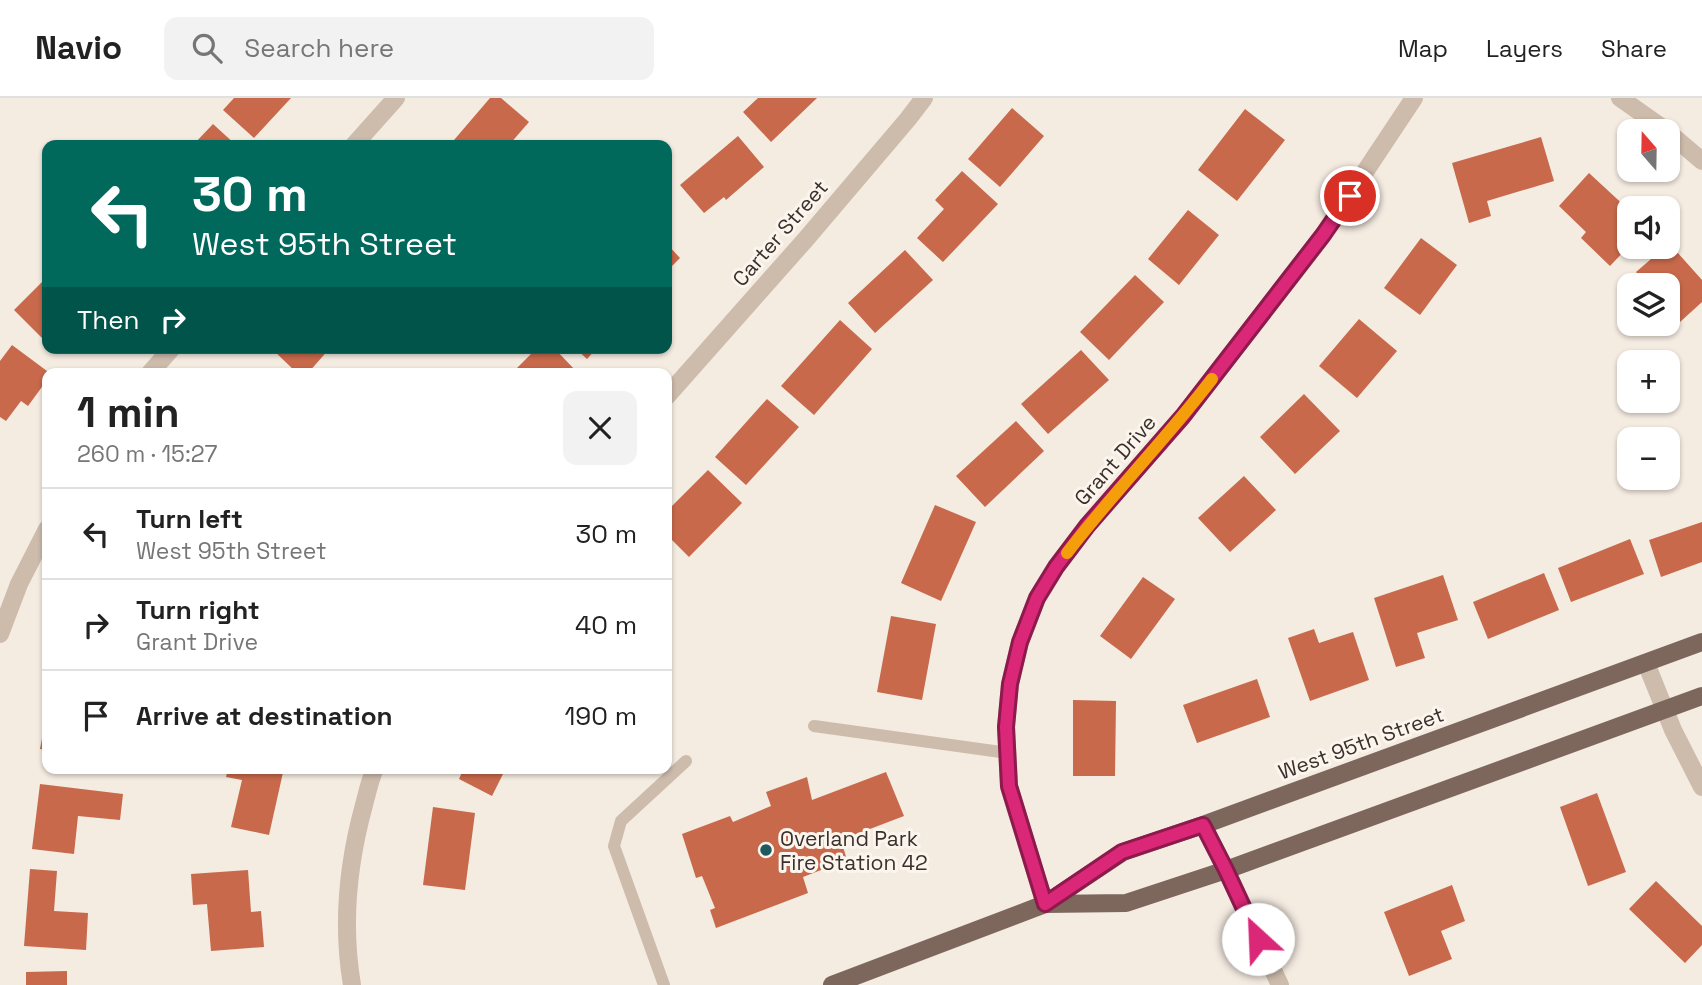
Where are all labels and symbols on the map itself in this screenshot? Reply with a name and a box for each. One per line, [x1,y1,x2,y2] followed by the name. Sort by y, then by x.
[1617,119,1680,182] north arrow
[1320,166,1380,226] pin
[726,174,834,292] street label: Carter Street
[1068,409,1162,511] street label: Grant Drive
[1275,701,1447,785] street label: West 95th Street
[780,825,928,876] place label: Overland Park Fire Station 42
[758,842,774,858] marker: Overland Park Fire Station 42
[1221,902,1295,976] position arrow

